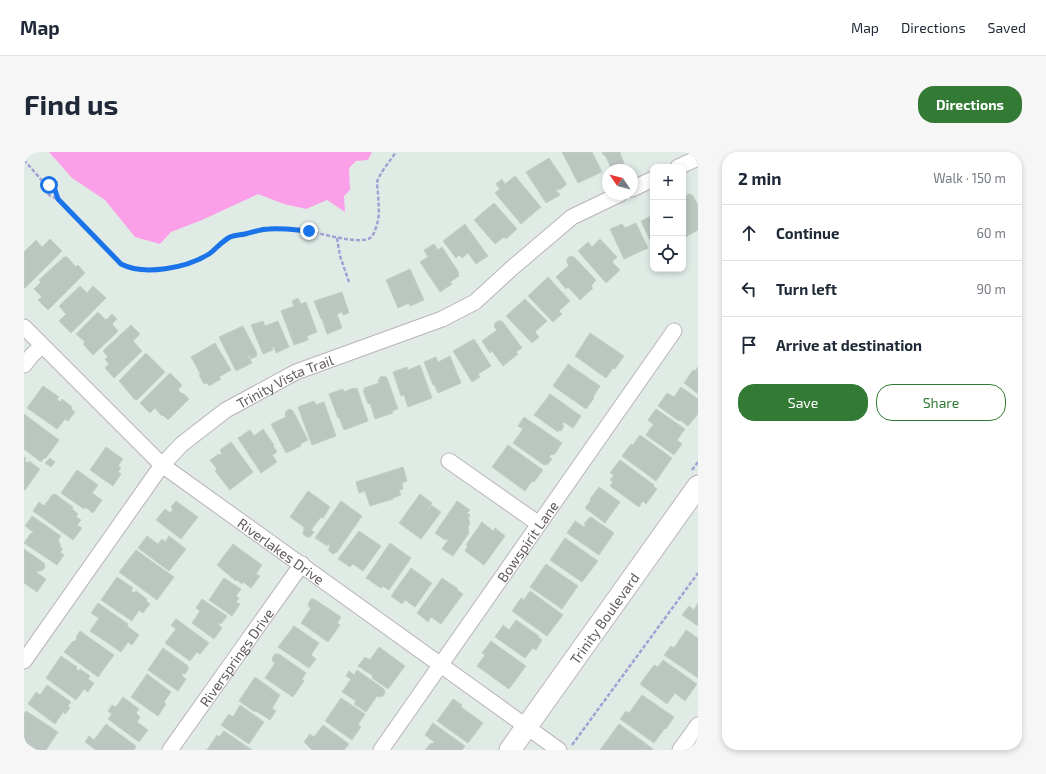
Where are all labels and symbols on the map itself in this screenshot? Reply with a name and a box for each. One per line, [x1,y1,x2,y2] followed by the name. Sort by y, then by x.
[602,164,638,200] north arrow
[40,176,58,194] route start
[300,222,318,240] route end
[233,350,336,411] street label: Trinity Vista Trail
[493,497,561,585] street label: Bowspirit Lane
[235,514,328,587] street label: Riverlakes Drive
[566,569,642,667] street label: Trinity Boulevard
[195,605,277,709] street label: Riversprings Drive

